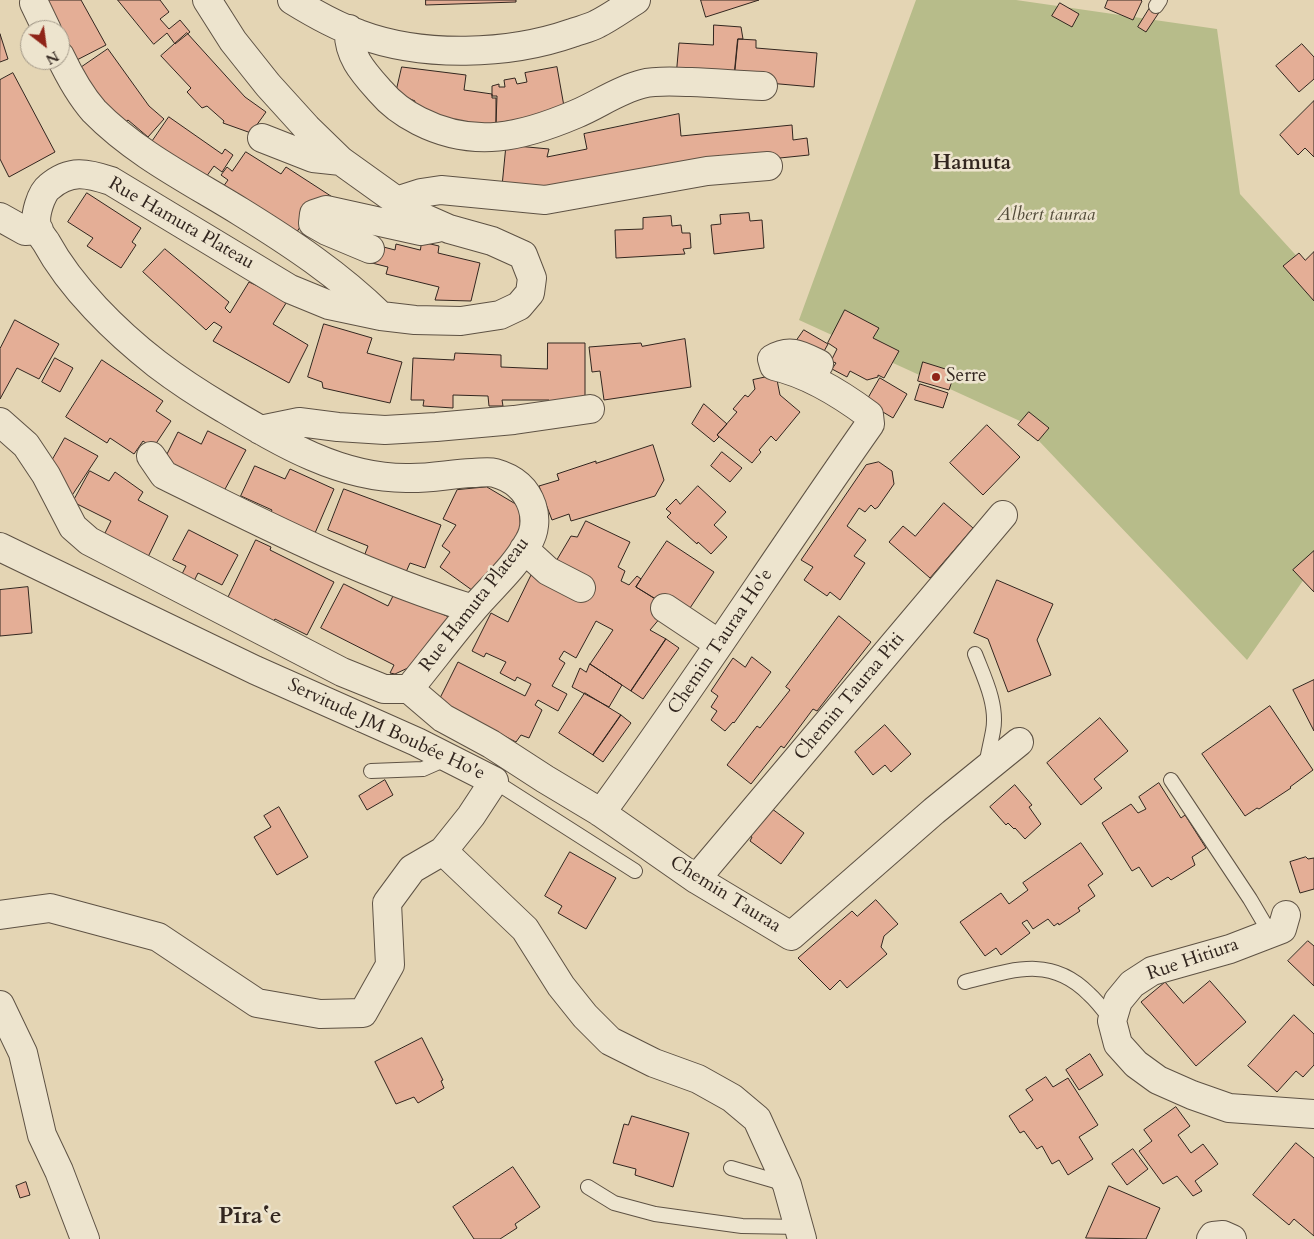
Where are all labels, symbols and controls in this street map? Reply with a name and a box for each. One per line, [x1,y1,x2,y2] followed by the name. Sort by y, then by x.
[20,20,70,70] north arrow
[42,46,62,69] text: N
[933,151,1011,177] district label: Hamuta
[104,173,258,275] street label: Rue Hamuta Plateau
[997,205,1095,227] park label: Albert tauraa
[946,366,987,388] place label: Serre
[930,371,942,383] marker: Serre
[415,533,535,677] street label: Rue Hamuta Plateau
[664,565,778,719] street label: Chemin Tauraa Ho'e
[790,628,910,766] street label: Chemin Tauraa Piti
[284,674,488,786] street label: Servitude JM Boubée Ho'e
[665,852,785,938] street label: Chemin Tauraa
[1144,934,1242,986] street label: Rue Hitiura
[218,1203,282,1231] district label: Pīraʻe

